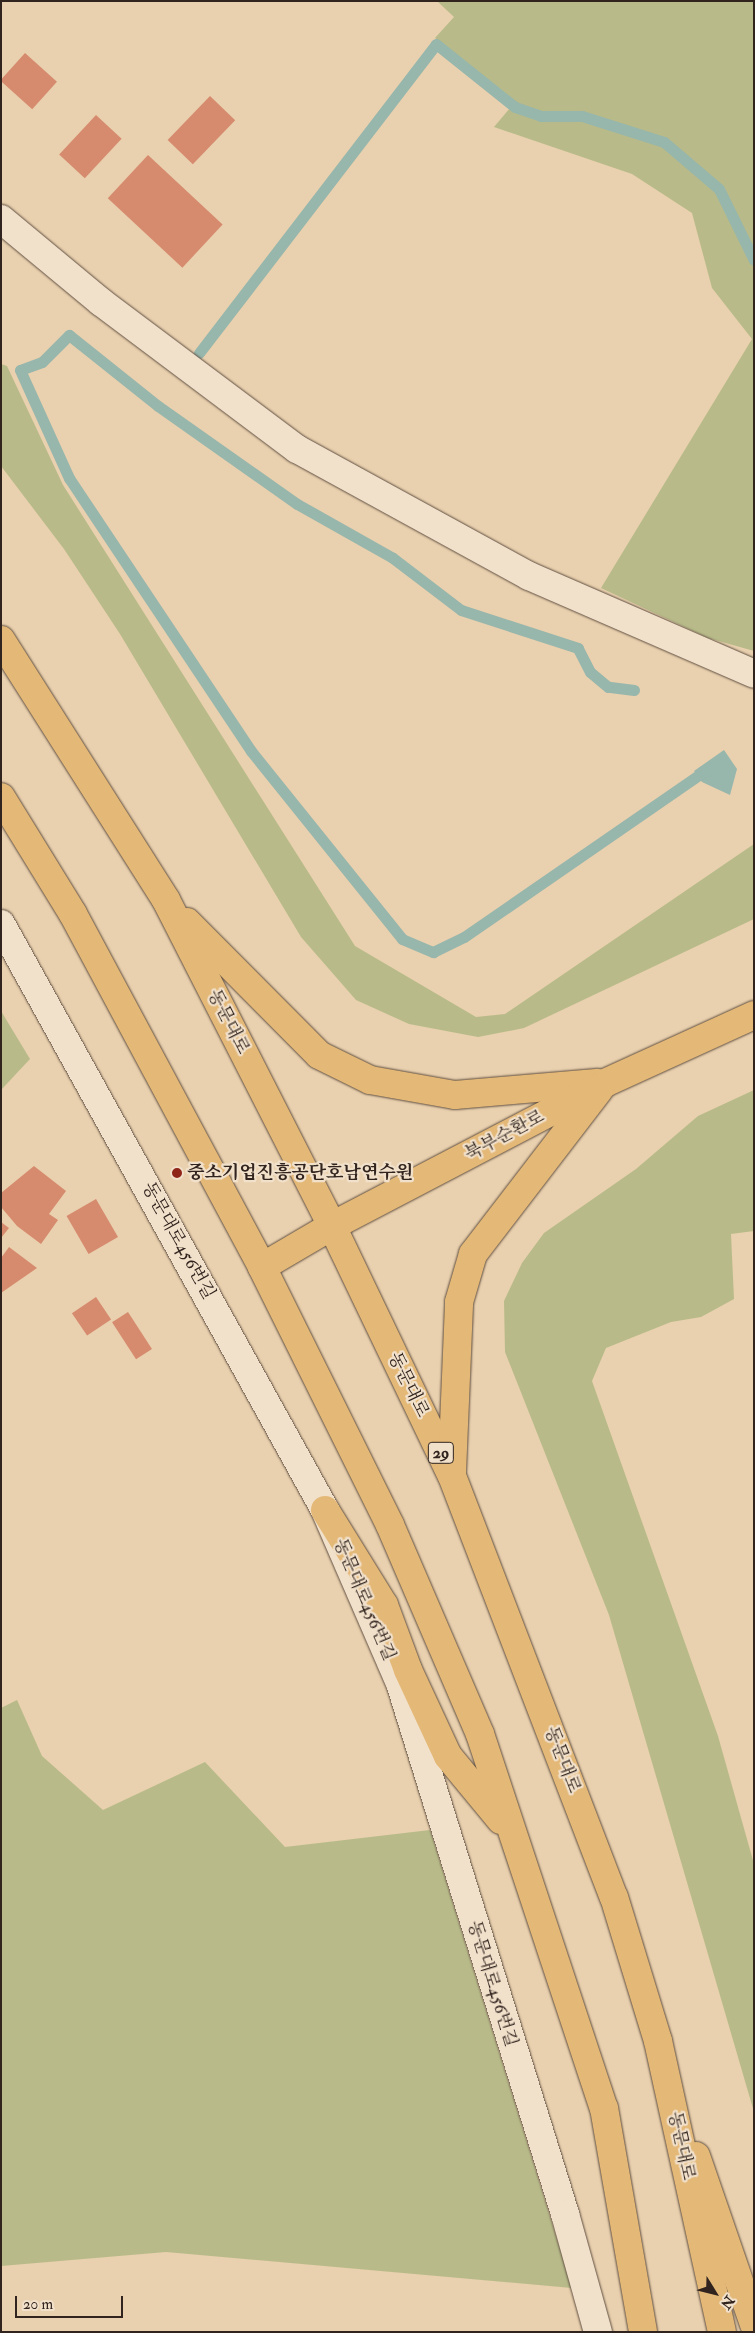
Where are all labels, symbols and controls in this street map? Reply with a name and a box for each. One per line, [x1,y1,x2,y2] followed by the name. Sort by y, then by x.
[203,986,253,1058] street label: 동문대로
[462,1106,548,1166] street label: 북부순환로
[187,1162,413,1184] place label: 중소기업진흥공단호남연수원
[171,1167,183,1179] marker: 중소기업진흥공단호남연수원
[137,1178,219,1304] street label: 동문대로456번길
[383,1349,433,1421] street label: 동문대로
[427,1440,455,1466] road number: 29
[328,1536,400,1664] street label: 동문대로456번길
[539,1724,585,1796] street label: 동문대로
[463,1918,521,2050] street label: 동문대로456번길
[663,2110,699,2182] street label: 동문대로
[690,2268,740,2318] north arrow
[18,2286,125,2318] scale bar
[717,2292,738,2312] text: N
[23,2295,53,2314] text: 20 m

